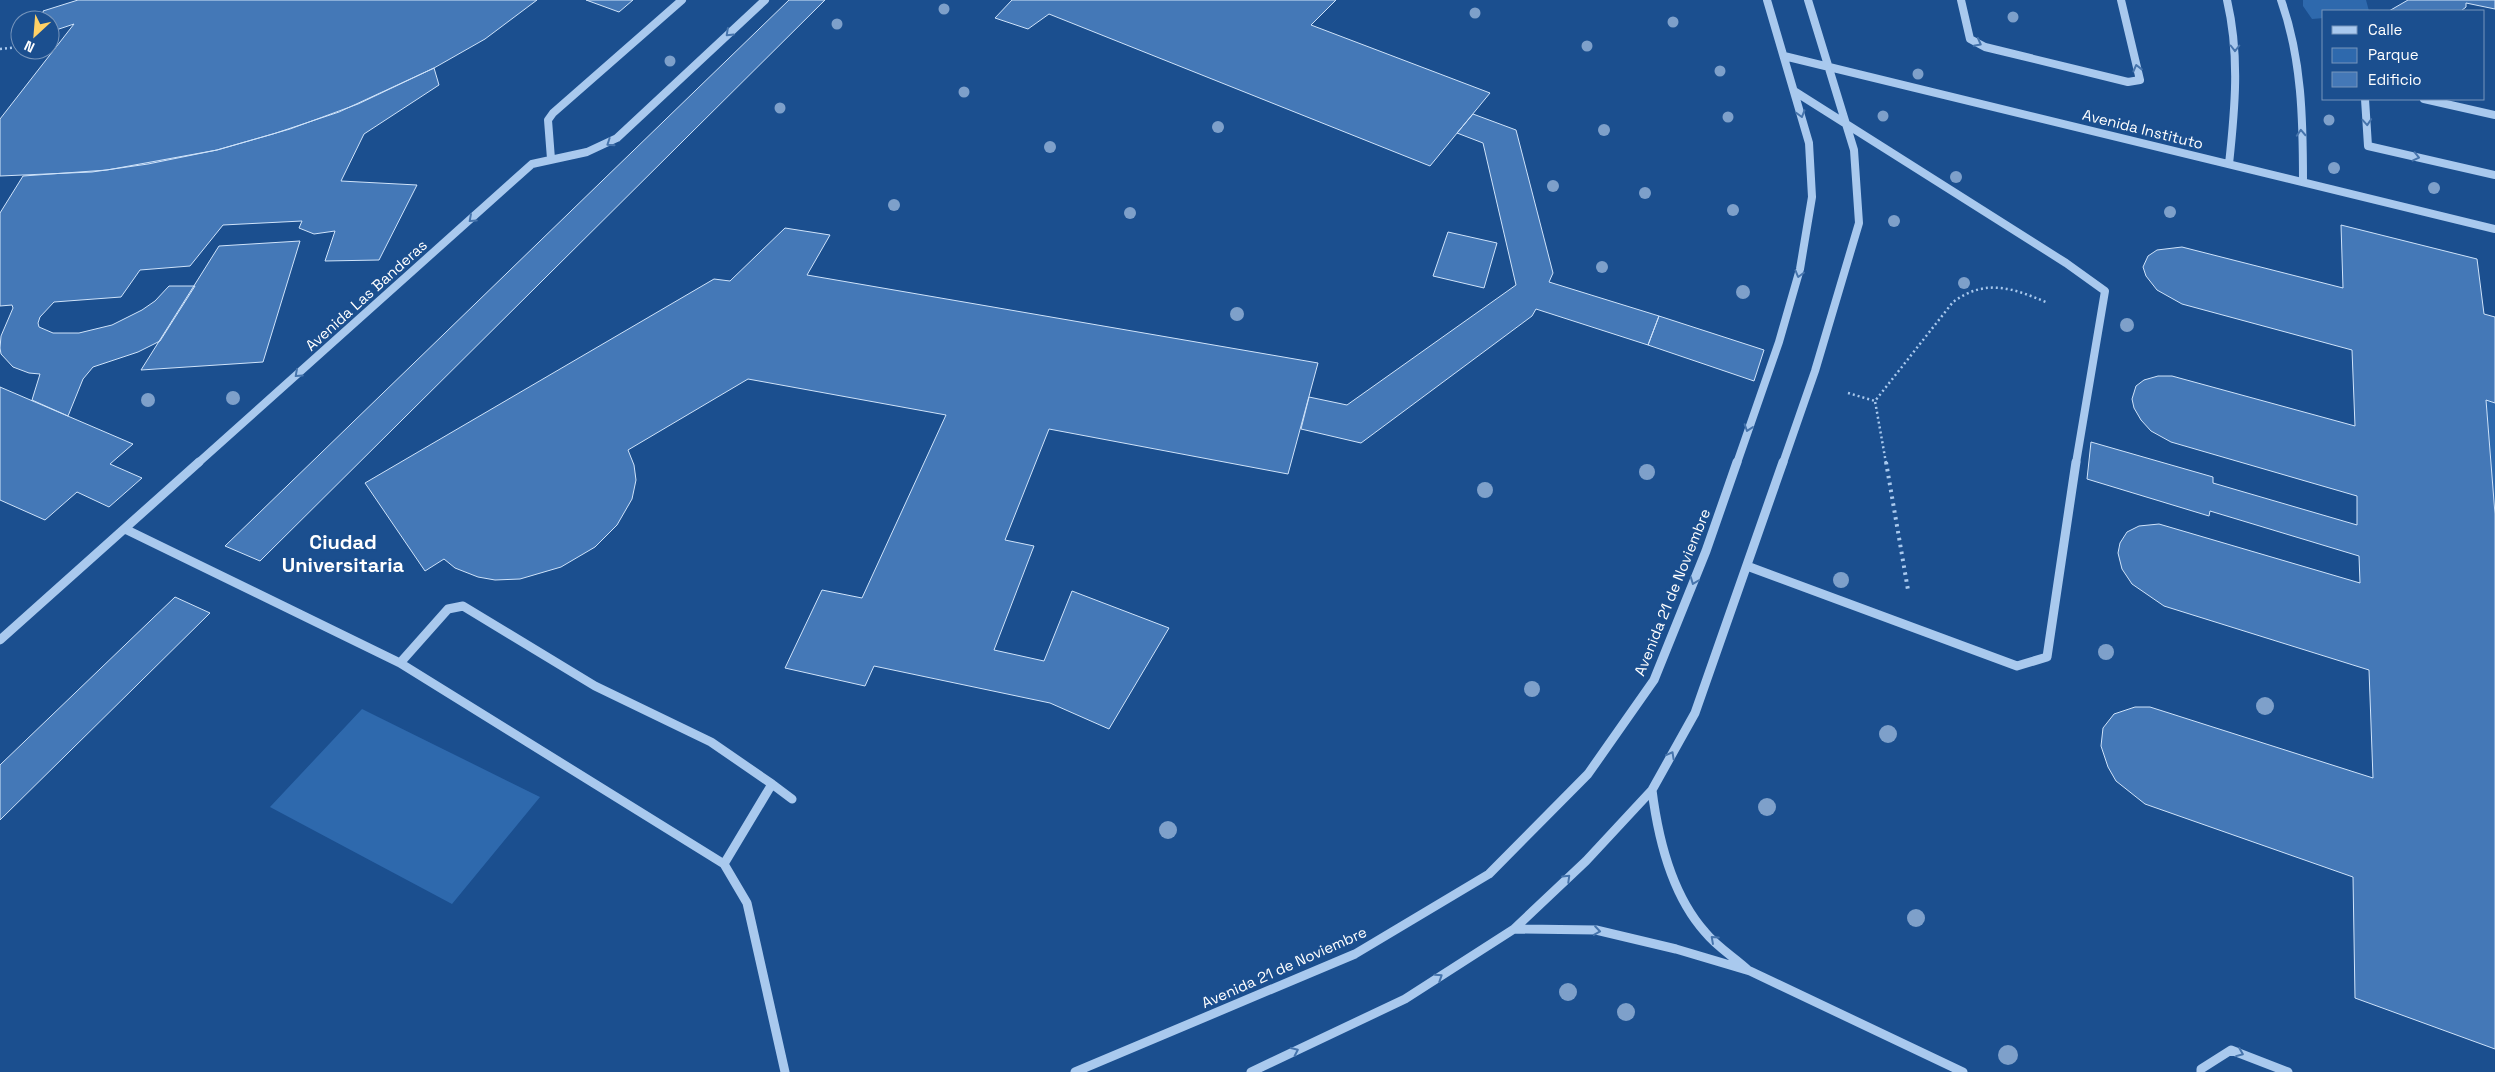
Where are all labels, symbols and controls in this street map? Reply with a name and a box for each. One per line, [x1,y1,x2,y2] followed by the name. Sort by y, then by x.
[10,10,60,60] north arrow
[2322,10,2485,100] legend
[2368,20,2403,39] text: Calle
[726,27,735,36] one-way arrow
[21,37,37,57] text: N
[1973,37,1982,47] one-way arrow
[2230,44,2240,52] one-way arrow
[2368,45,2419,64] text: Parque
[2132,63,2143,72] one-way arrow
[2368,70,2422,89] text: Edificio
[2081,105,2205,153] street label: Avenida Instituto
[1795,109,1805,117] one-way arrow
[2361,118,2372,126] one-way arrow
[2296,129,2307,137] one-way arrow
[606,137,615,146] one-way arrow
[2411,151,2420,162] one-way arrow
[468,213,477,222] one-way arrow
[301,235,431,355] street label: Avenida Las Banderas
[1794,269,1804,277] one-way arrow
[295,368,304,377] one-way arrow
[1744,424,1754,432] one-way arrow
[1630,505,1714,678] street label: Avenida 21 de Noviembre
[282,529,405,578] district label: Ciudad Universitaria
[1690,577,1700,585] one-way arrow
[1665,751,1675,760] one-way arrow
[1562,875,1571,884] one-way arrow
[1198,922,1370,1012] street label: Avenida 21 de Noviembre
[1594,925,1602,936] one-way arrow
[1710,936,1719,945] one-way arrow
[1434,974,1443,983] one-way arrow
[1290,1047,1299,1057] one-way arrow
[2236,1047,2244,1057] one-way arrow

